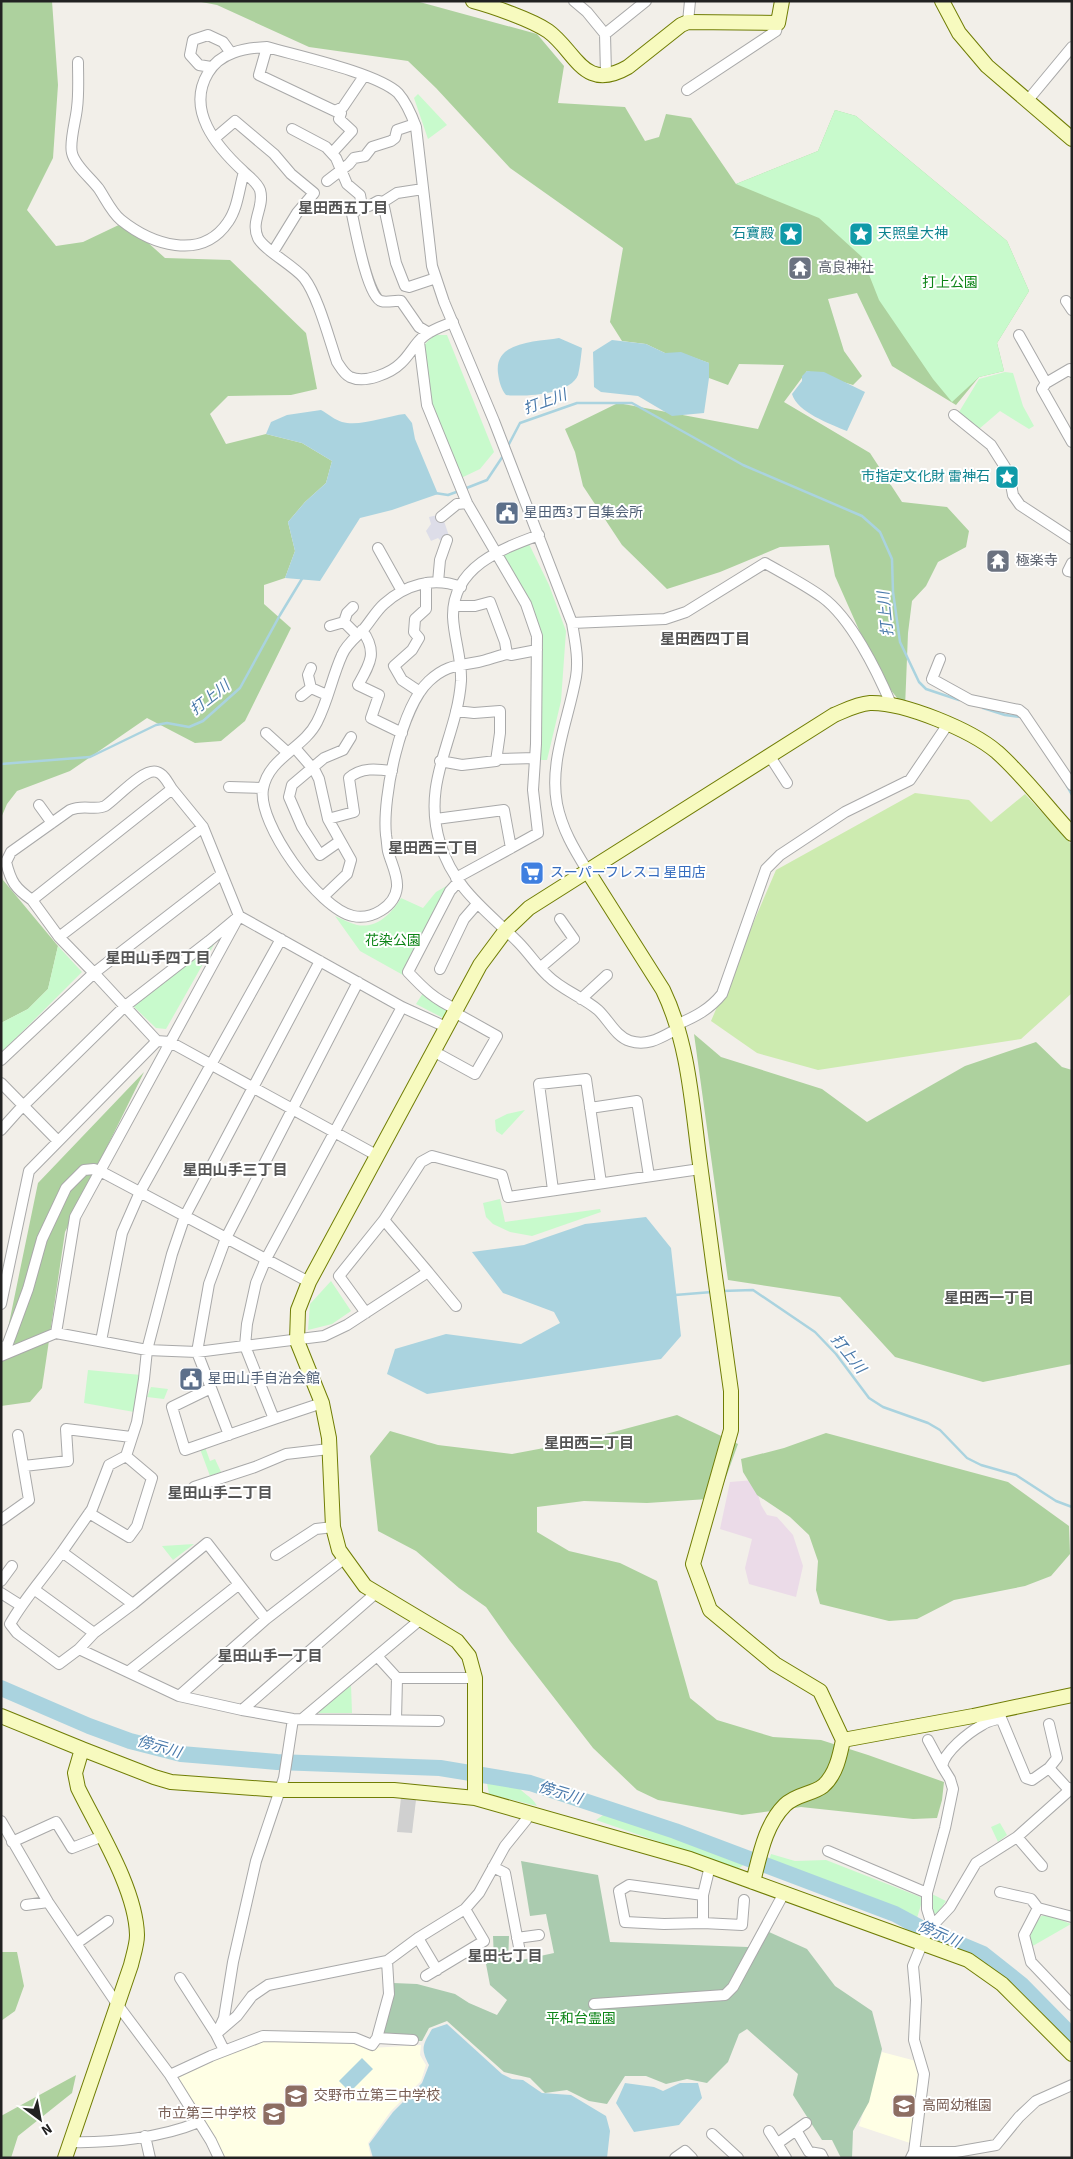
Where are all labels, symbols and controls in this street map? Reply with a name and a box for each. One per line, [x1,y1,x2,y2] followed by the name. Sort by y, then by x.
[298,198,388,219] district label: 星田西五丁目
[778,221,804,247] place icon: 石寶殿
[848,221,874,247] place icon: 天照皇大神
[732,224,774,244] place label: 石寶殿
[878,224,948,244] place label: 天照皇大神
[787,255,813,281] temple icon: 高良神社
[818,258,874,278] place label: 高良神社
[922,273,978,293] park label: 打上公園
[520,384,572,420] water label: 打上川
[994,464,1020,490] place icon: 市指定文化財 雷神石
[861,467,990,487] place label: 市指定文化財 雷神石
[494,500,520,526] public building icon: 星田西3丁目集会所
[524,503,643,523] place label: 星田西3丁目集会所
[985,548,1011,574] temple icon: 極楽寺
[1016,551,1058,571] place label: 極楽寺
[873,589,899,637] water label: 打上川
[660,629,750,650] district label: 星田西四丁目
[186,675,236,720] water label: 打上川
[388,838,478,859] district label: 星田西三丁目
[519,860,545,886] supermarket icon: スーパーフレスコ 星田店
[550,863,706,883] place label: スーパーフレスコ 星田店
[365,931,421,951] park label: 花染公園
[105,948,211,969] district label: 星田山手四丁目
[182,1160,288,1181] district label: 星田山手三丁目
[944,1288,1034,1309] district label: 星田西一丁目
[826,1330,872,1380] water label: 打上川
[178,1366,204,1392] public building icon: 星田山手自治会館
[208,1369,320,1389] place label: 星田山手自治会館
[544,1433,634,1454] district label: 星田西二丁目
[167,1483,273,1504] district label: 星田山手二丁目
[217,1646,323,1667] district label: 星田山手一丁目
[134,1731,185,1764] water label: 傍示川
[535,1776,586,1810] water label: 傍示川
[914,1915,966,1954] water label: 傍示川
[467,1946,543,1967] district label: 星田七丁目
[546,2009,616,2029] park label: 平和台霊園
[283,2083,309,2109] school or university icon: 交野市立第三中学校
[314,2086,440,2106] place label: 交野市立第三中学校
[891,2093,917,2119] school or university icon: 高岡幼稚園
[15,2094,65,2144] north arrow
[922,2096,992,2116] place label: 高岡幼稚園
[261,2101,287,2127] school or university icon: 市立第三中学校
[158,2104,256,2124] place label: 市立第三中学校
[37,2118,56,2140] text: N

